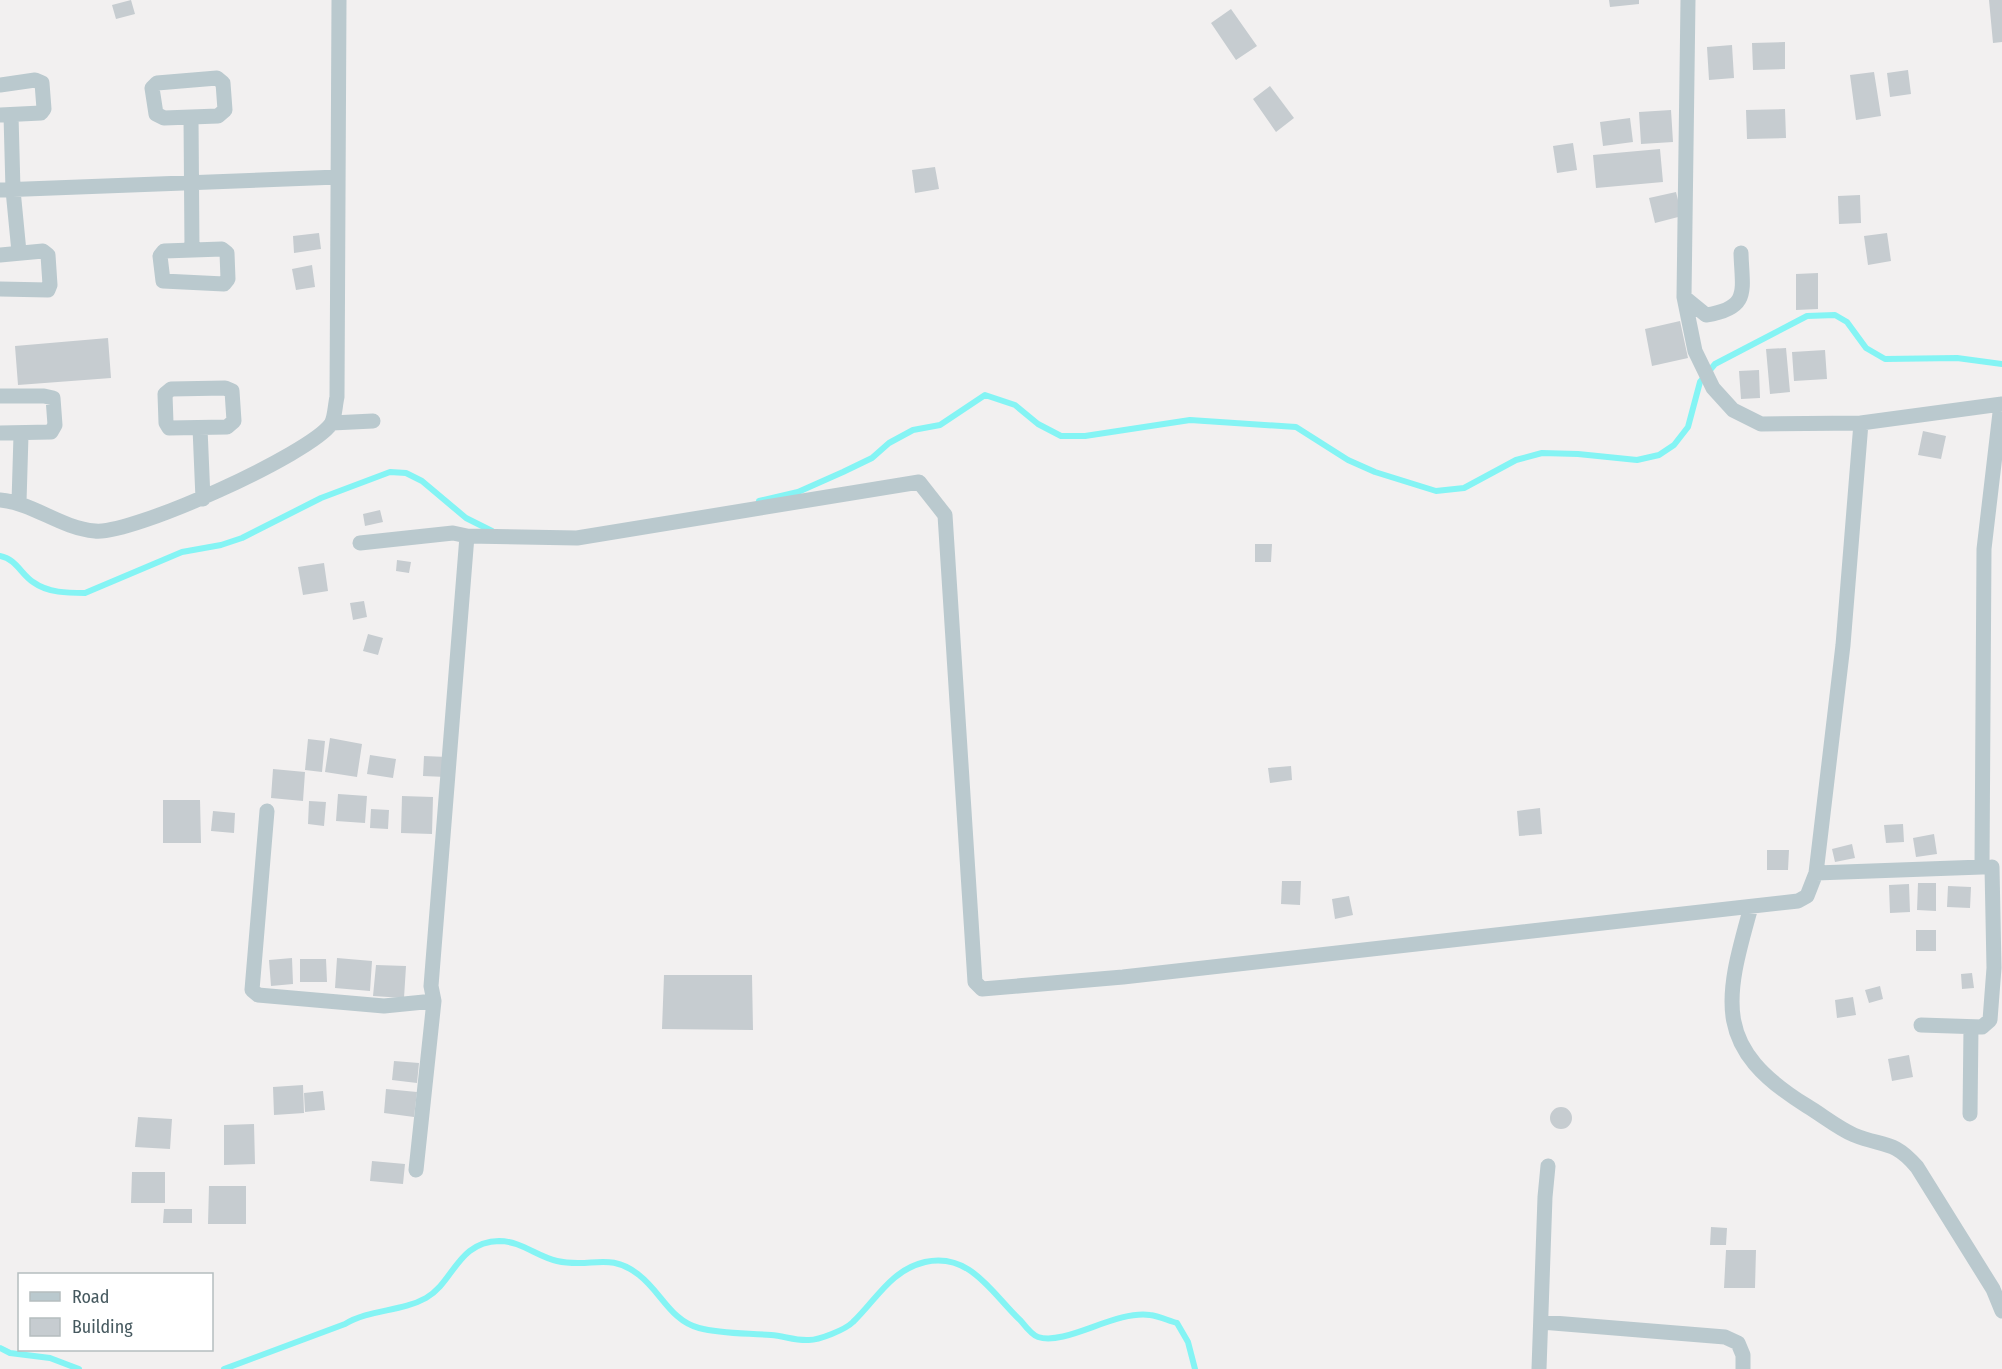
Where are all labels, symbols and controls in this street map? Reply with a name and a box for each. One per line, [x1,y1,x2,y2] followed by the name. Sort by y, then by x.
[18,1273,213,1351] legend
[72,1286,109,1308] text: Road
[72,1316,133,1338] text: Building

